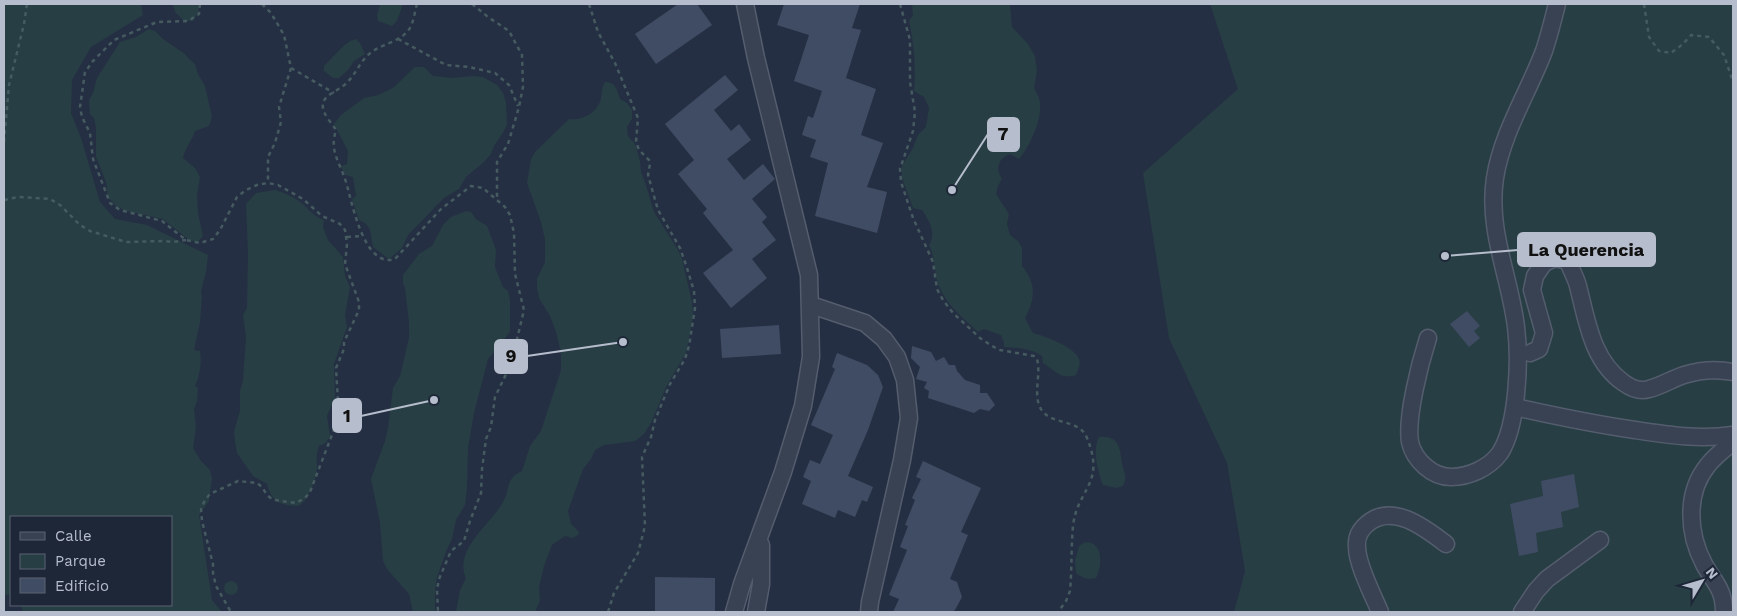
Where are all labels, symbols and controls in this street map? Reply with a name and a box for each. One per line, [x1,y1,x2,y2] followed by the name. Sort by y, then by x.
[988,118,1019,151] callout: 7
[998,123,1009,144] text: 7
[1518,233,1655,266] callout: La Querencia
[1528,239,1645,260] text: La Querencia
[495,340,527,373] callout: 9
[505,345,517,366] text: 9
[333,399,361,432] callout: 1
[343,405,351,426] text: 1
[10,516,172,606] legend
[55,527,92,545] text: Calle
[55,552,106,570] text: Parque
[1677,556,1727,606] north arrow
[1703,564,1722,582] text: N
[55,577,109,595] text: Edificio

